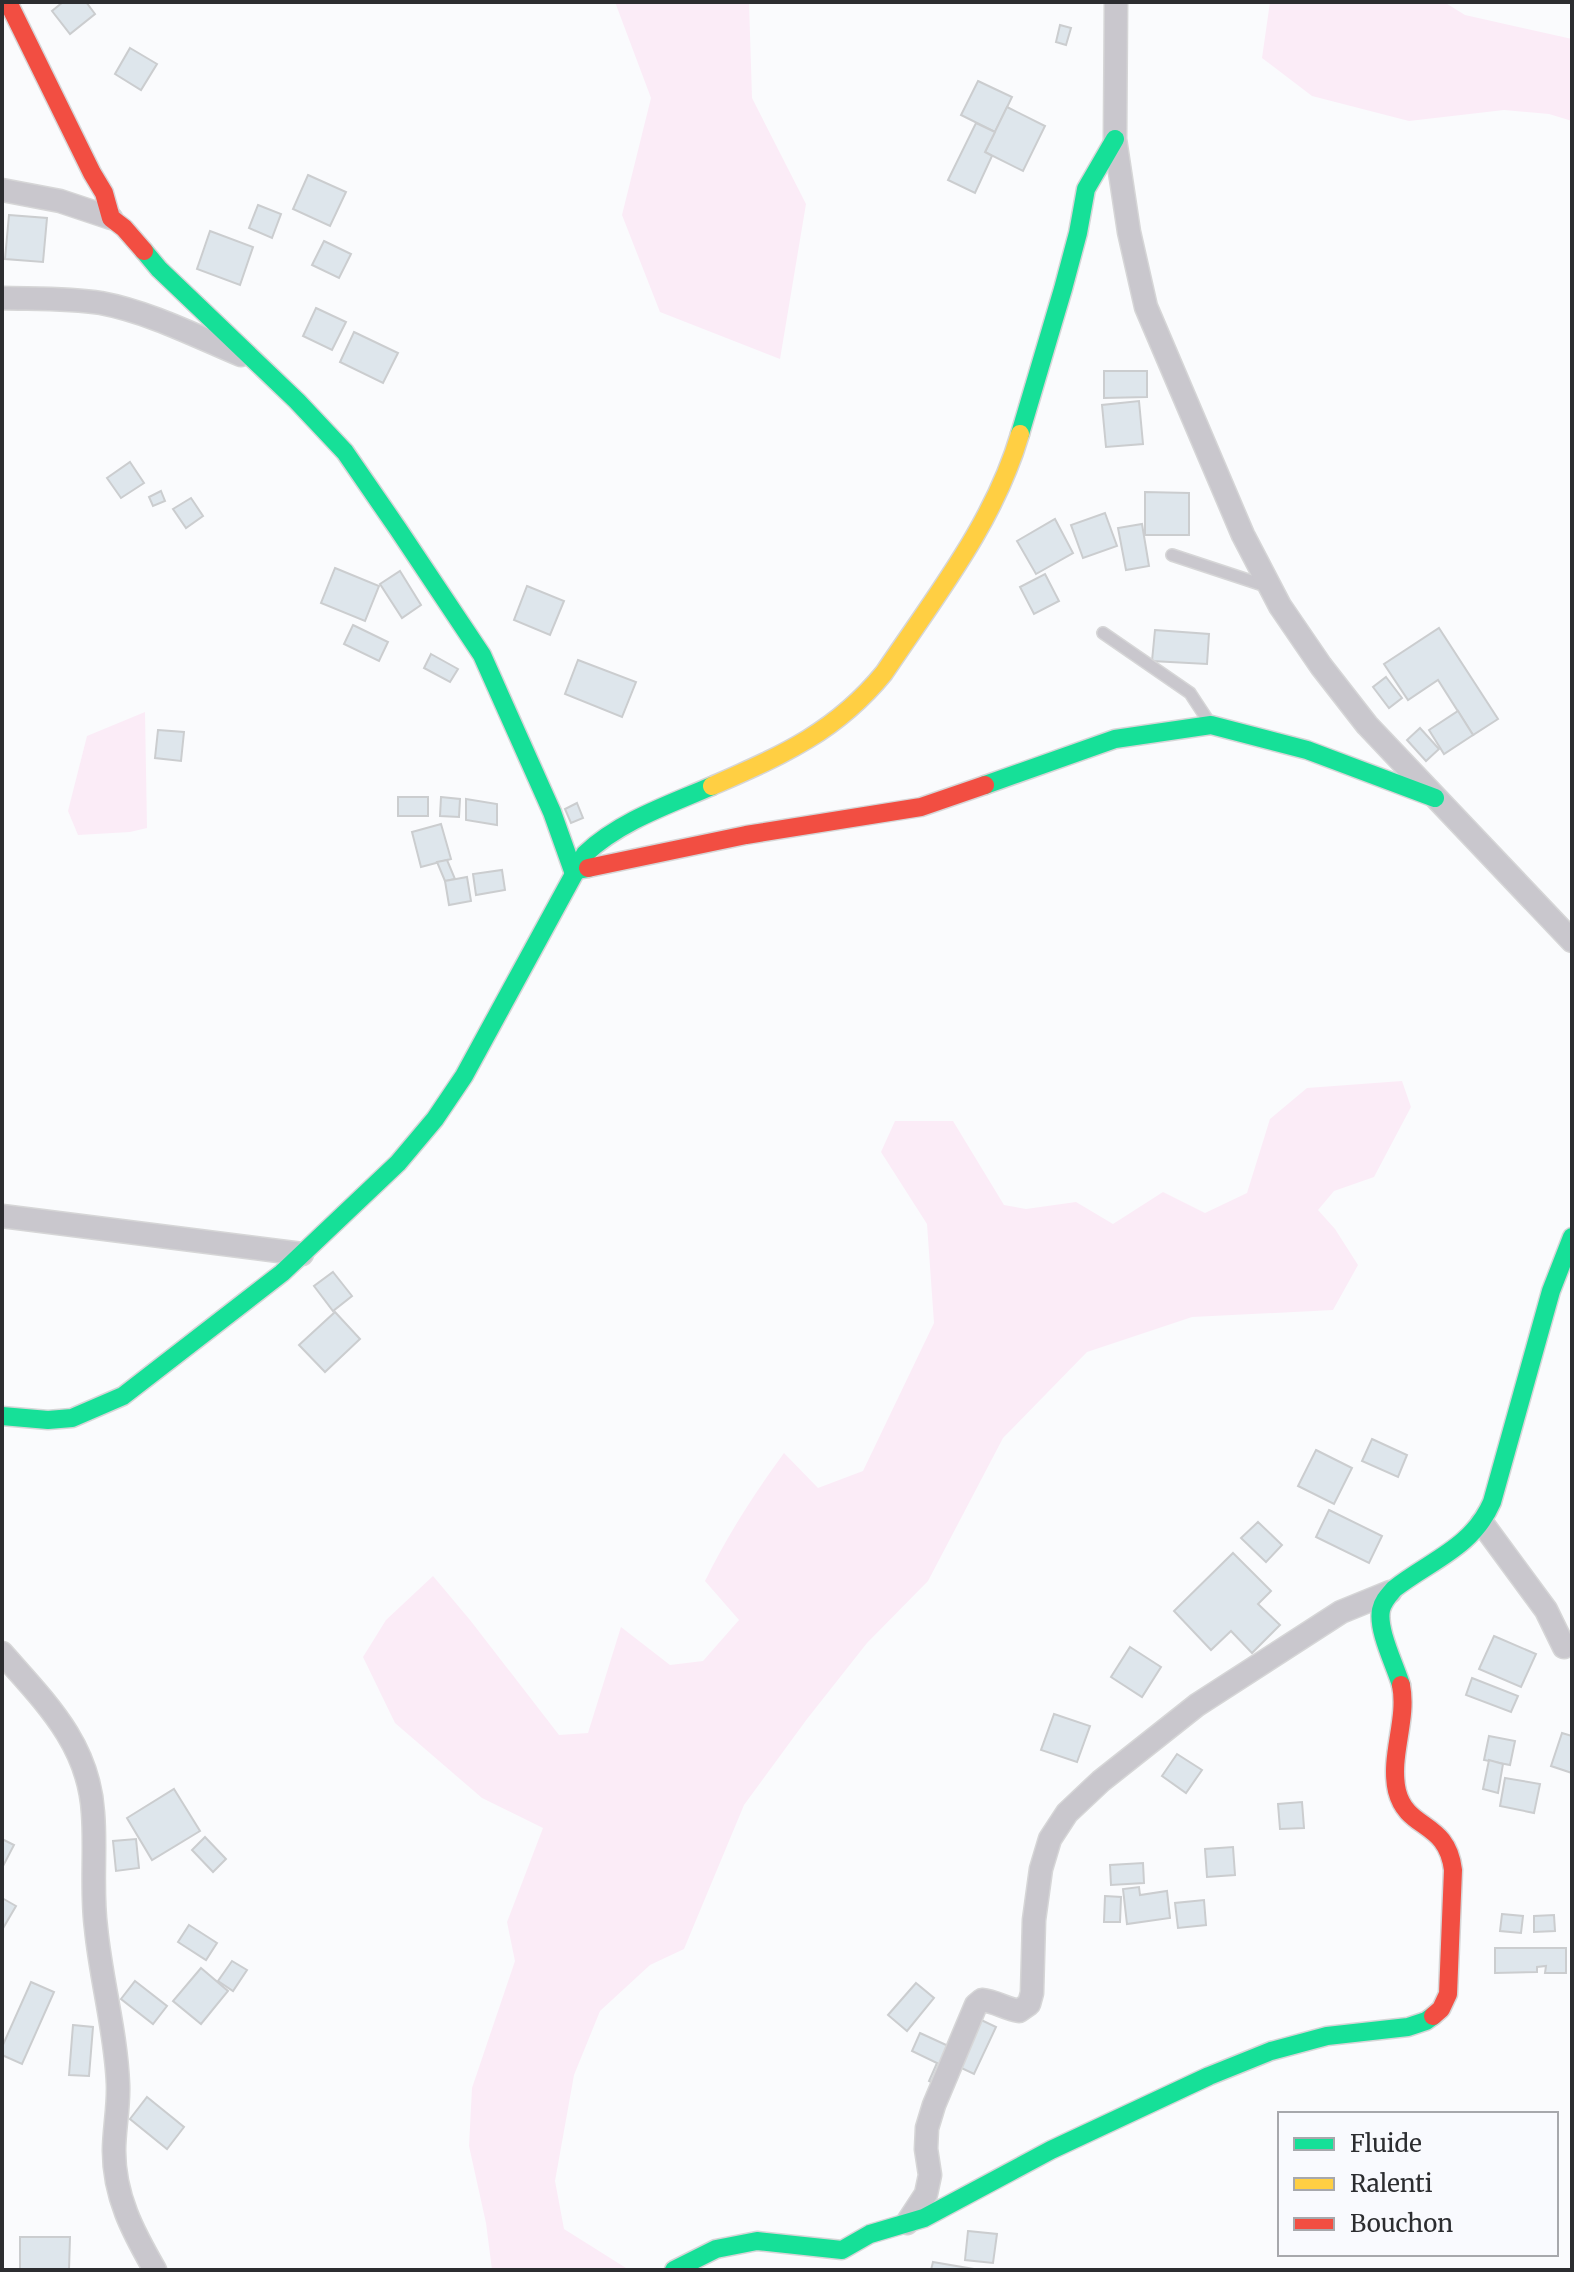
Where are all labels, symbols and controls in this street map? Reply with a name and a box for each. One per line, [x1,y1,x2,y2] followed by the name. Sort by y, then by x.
[1278,2112,1558,2256] legend
[1350,2128,1422,2159] text: Fluide
[1350,2168,1433,2199] text: Ralenti
[1350,2208,1453,2239] text: Bouchon

